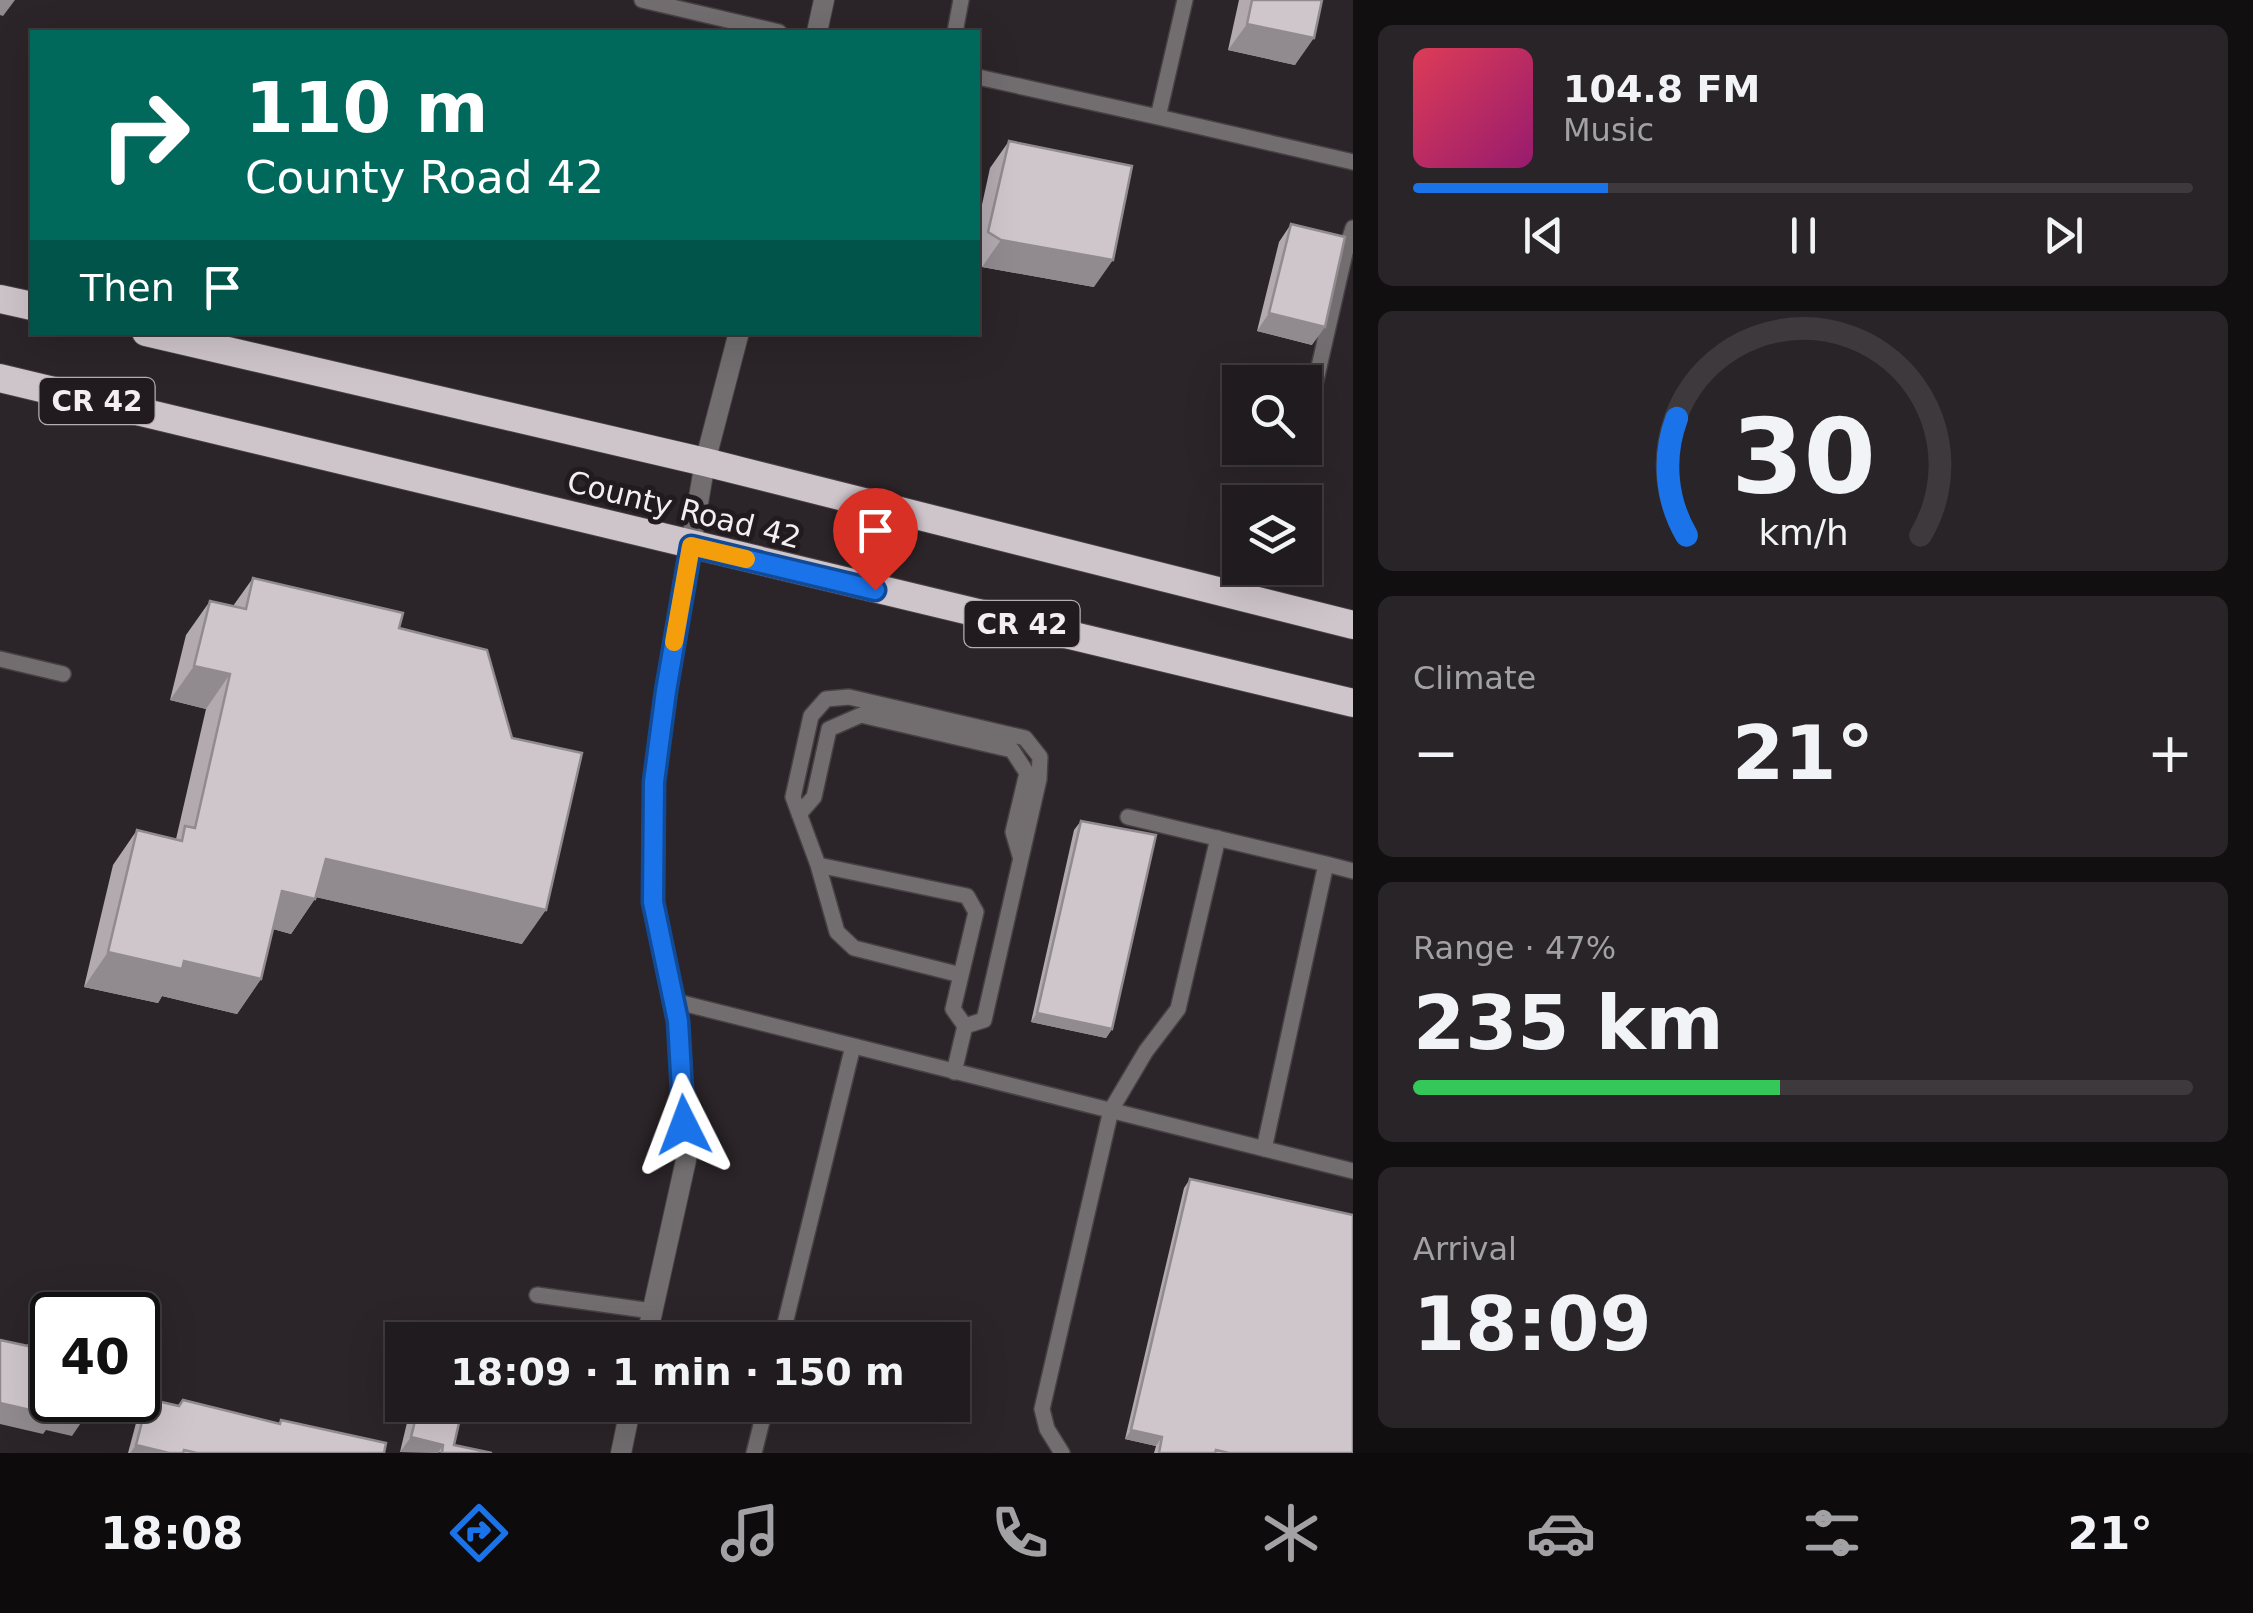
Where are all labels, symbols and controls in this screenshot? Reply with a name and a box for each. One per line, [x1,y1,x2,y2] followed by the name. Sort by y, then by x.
[245,67,488,149] text: 110 m
[1563,67,1760,111] text: 104.8 FM
[80,70,210,200] icon: right
[1563,111,1654,149] text: Music
[245,151,604,204] text: County Road 42
[1516,208,1571,263] icon: previous
[1776,208,1831,263] icon: pause
[2036,208,2091,263] icon: next
[195,260,250,315] icon: arrive
[80,266,175,310] text: Then
[1222,365,1322,585] map controls
[1222,365,1322,465] button: search
[39,378,154,424] road number: CR 42
[1731,396,1875,518] text: 30
[564,464,804,555] street label: County Road 42
[1222,485,1322,585] button: layers
[833,488,918,591] pin
[848,503,903,558] icon: arrive
[1758,512,1848,553] text: km/h
[964,601,1080,647] road number: CR 42
[1413,659,1536,697] text: Climate
[1732,709,1874,797] text: 21°
[1413,721,1459,785] text: −
[2147,721,2193,785] text: +
[1413,929,1616,967] text: Range · 47%
[1413,979,1724,1067] text: 235 km
[632,1073,736,1177] position arrow
[1413,1230,1517,1268] text: Arrival
[1413,1280,1652,1368] text: 18:09
[30,1292,160,1422] speed limit sign: 40
[450,1350,905,1394] text: 18:09 · 1 min · 150 m
[444,1498,514,1568] icon: directions
[715,1498,785,1568] icon: music
[985,1498,1055,1568] icon: phone
[1256,1498,1326,1568] icon: climate
[1526,1498,1596,1568] icon: car
[1797,1498,1867,1568] icon: filters
[100,1507,244,1560] text: 18:08
[2068,1507,2153,1560] text: 21°

